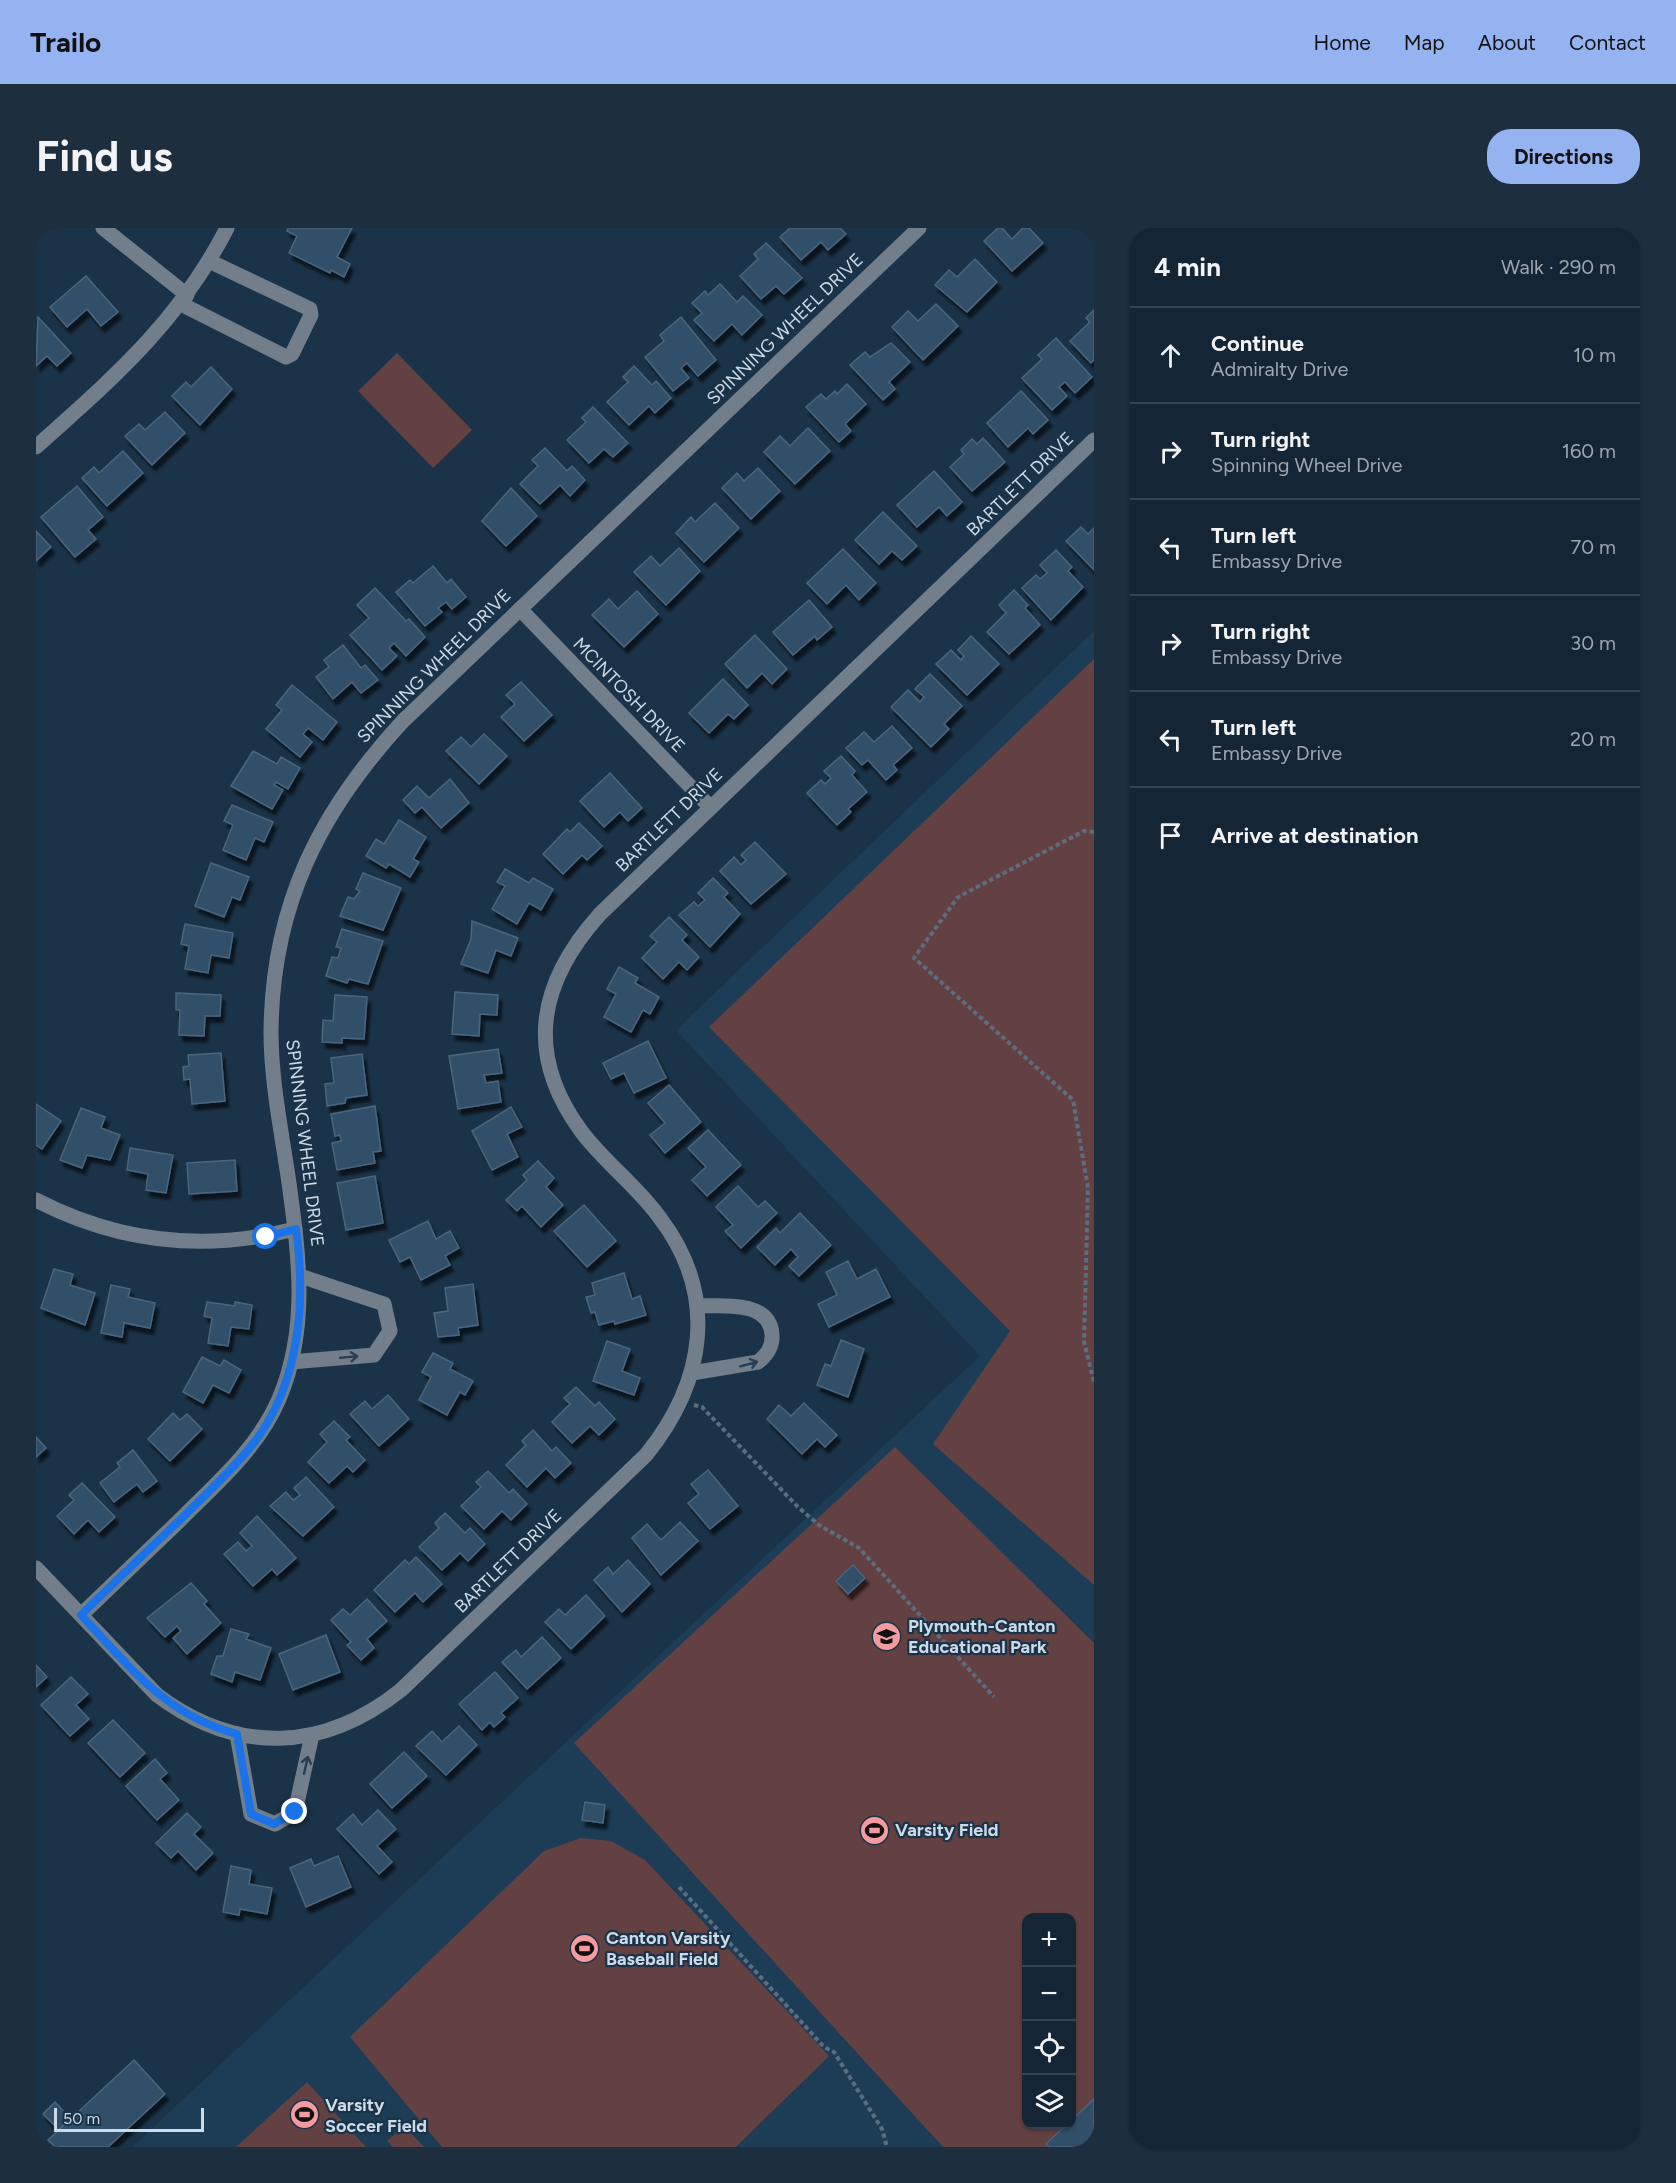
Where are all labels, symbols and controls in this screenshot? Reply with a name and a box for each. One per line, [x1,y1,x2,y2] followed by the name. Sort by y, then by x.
[30,25,101,59] text: Trailo
[1314,30,1371,55] text: Home
[1404,30,1445,55] text: Map
[1478,30,1536,55] text: About
[1569,30,1646,55] text: Contact
[1487,129,1640,184] button: Directions
[36,131,173,182] text: Find us
[702,249,868,409] street label: SPINNING WHEEL DRIVE
[1154,251,1221,283] text: 4 min
[1501,255,1616,279] text: Walk · 290 m
[1211,330,1304,357] text: Continue
[1154,339,1187,372] icon: ahead
[1573,343,1616,367] text: 10 m
[1211,357,1348,381] text: Admiralty Drive
[1211,426,1310,453] text: Turn right
[962,427,1078,541] street label: BARTLETT DRIVE
[1154,435,1187,468] icon: right
[1562,439,1616,463] text: 160 m
[1211,453,1402,477] text: Spinning Wheel Drive
[1211,522,1297,549] text: Turn left
[1154,531,1187,564] icon: left
[1570,535,1616,559] text: 70 m
[1211,549,1342,573] text: Embassy Drive
[352,584,516,748] street label: SPINNING WHEEL DRIVE
[1211,618,1310,645] text: Turn right
[1154,627,1187,660] icon: right
[1570,631,1616,655] text: 30 m
[568,633,690,757] street label: MCINTOSH DRIVE
[1211,645,1342,669] text: Embassy Drive
[1211,714,1297,741] text: Turn left
[1154,723,1187,756] icon: left
[1570,727,1616,751] text: 20 m
[1211,741,1342,765] text: Embassy Drive
[611,763,727,877] street label: BARTLETT DRIVE
[1154,819,1187,852] icon: arrive
[1211,822,1419,849] text: Arrive at destination
[281,1038,329,1248] street label: SPINNING WHEEL DRIVE
[252,1223,278,1249] route start
[339,1351,359,1362] one-way arrow
[740,1357,759,1369] one-way arrow
[450,1504,566,1618] street label: BARTLETT DRIVE
[908,1615,1056,1658] place label: Plymouth-Canton Educational Park
[871,1620,903,1652] school or university icon: Plymouth-Canton Educational Park
[300,1755,312,1774] one-way arrow
[281,1798,307,1824] route end
[858,1814,890,1846] sports icon: Varsity Field
[895,1819,998,1841] place label: Varsity Field
[1022,1913,1076,2129] map controls
[1022,1913,1076,1967] button: +
[606,1927,731,1970] place label: Canton Varsity Baseball Field
[569,1932,601,1964] sports icon: Canton Varsity Baseball Field
[1022,1967,1076,2021] button: −
[1022,2021,1076,2075] button: locate
[1022,2075,1076,2129] button: layers
[325,2094,427,2137] place label: Varsity Soccer Field
[288,2099,320,2131] sports icon: Varsity Soccer Field
[54,2105,204,2132] scale bar
[63,2109,100,2128] text: 50 m

